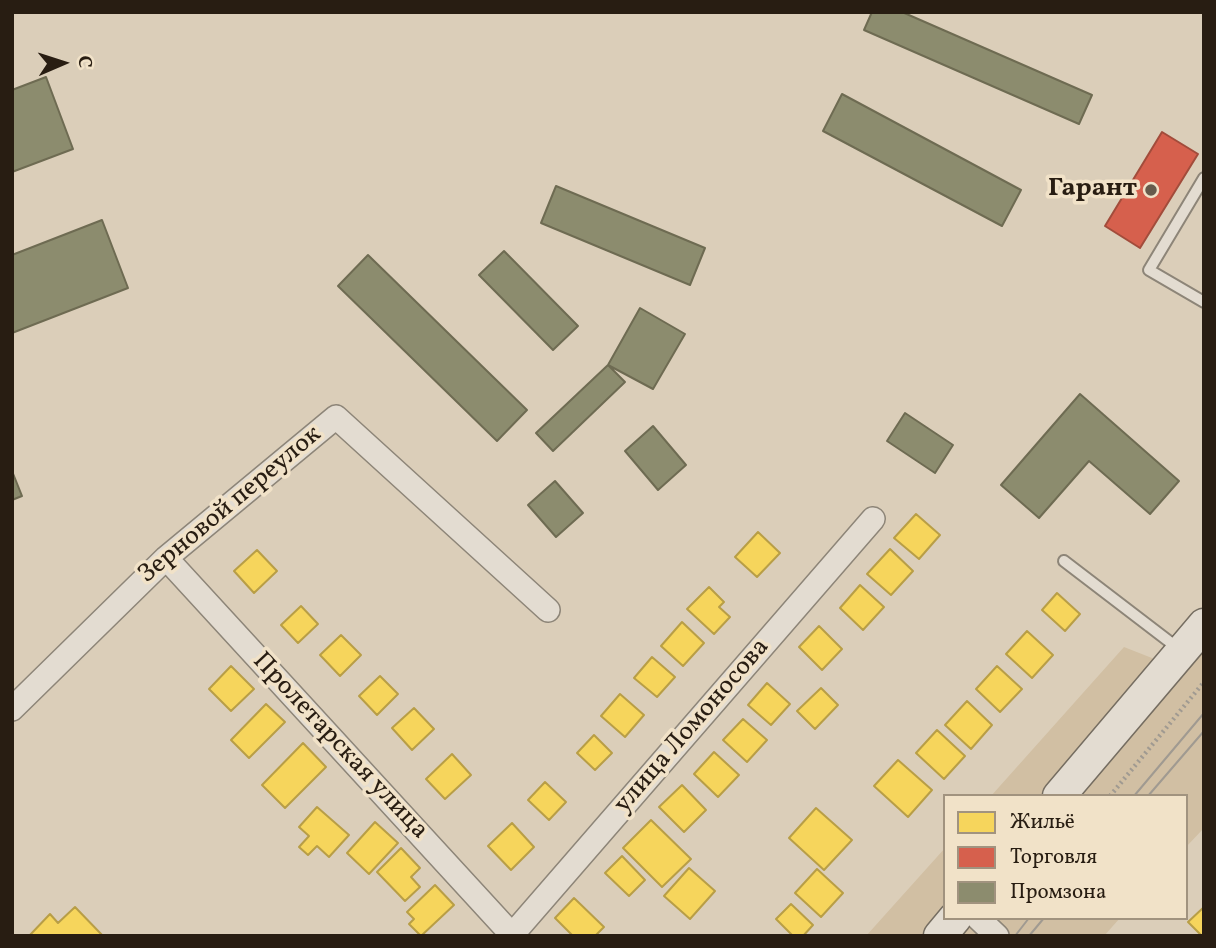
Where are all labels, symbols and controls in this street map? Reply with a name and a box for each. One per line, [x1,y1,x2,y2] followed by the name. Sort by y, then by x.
[28,28,98,98] north arrow
[71,55,97,69] text: С
[1048,174,1137,206] place label: Гарант
[1143,182,1159,198] marker: Гарант
[133,420,329,592] street label: Зерновой переулок
[609,633,777,821] street label: улица Ломоносова
[244,647,434,847] street label: Пролетарская улица
[943,794,1188,920] legend
[1010,808,1075,837] text: Жильё
[1010,843,1097,872] text: Торговля
[1010,878,1106,907] text: Промзона

